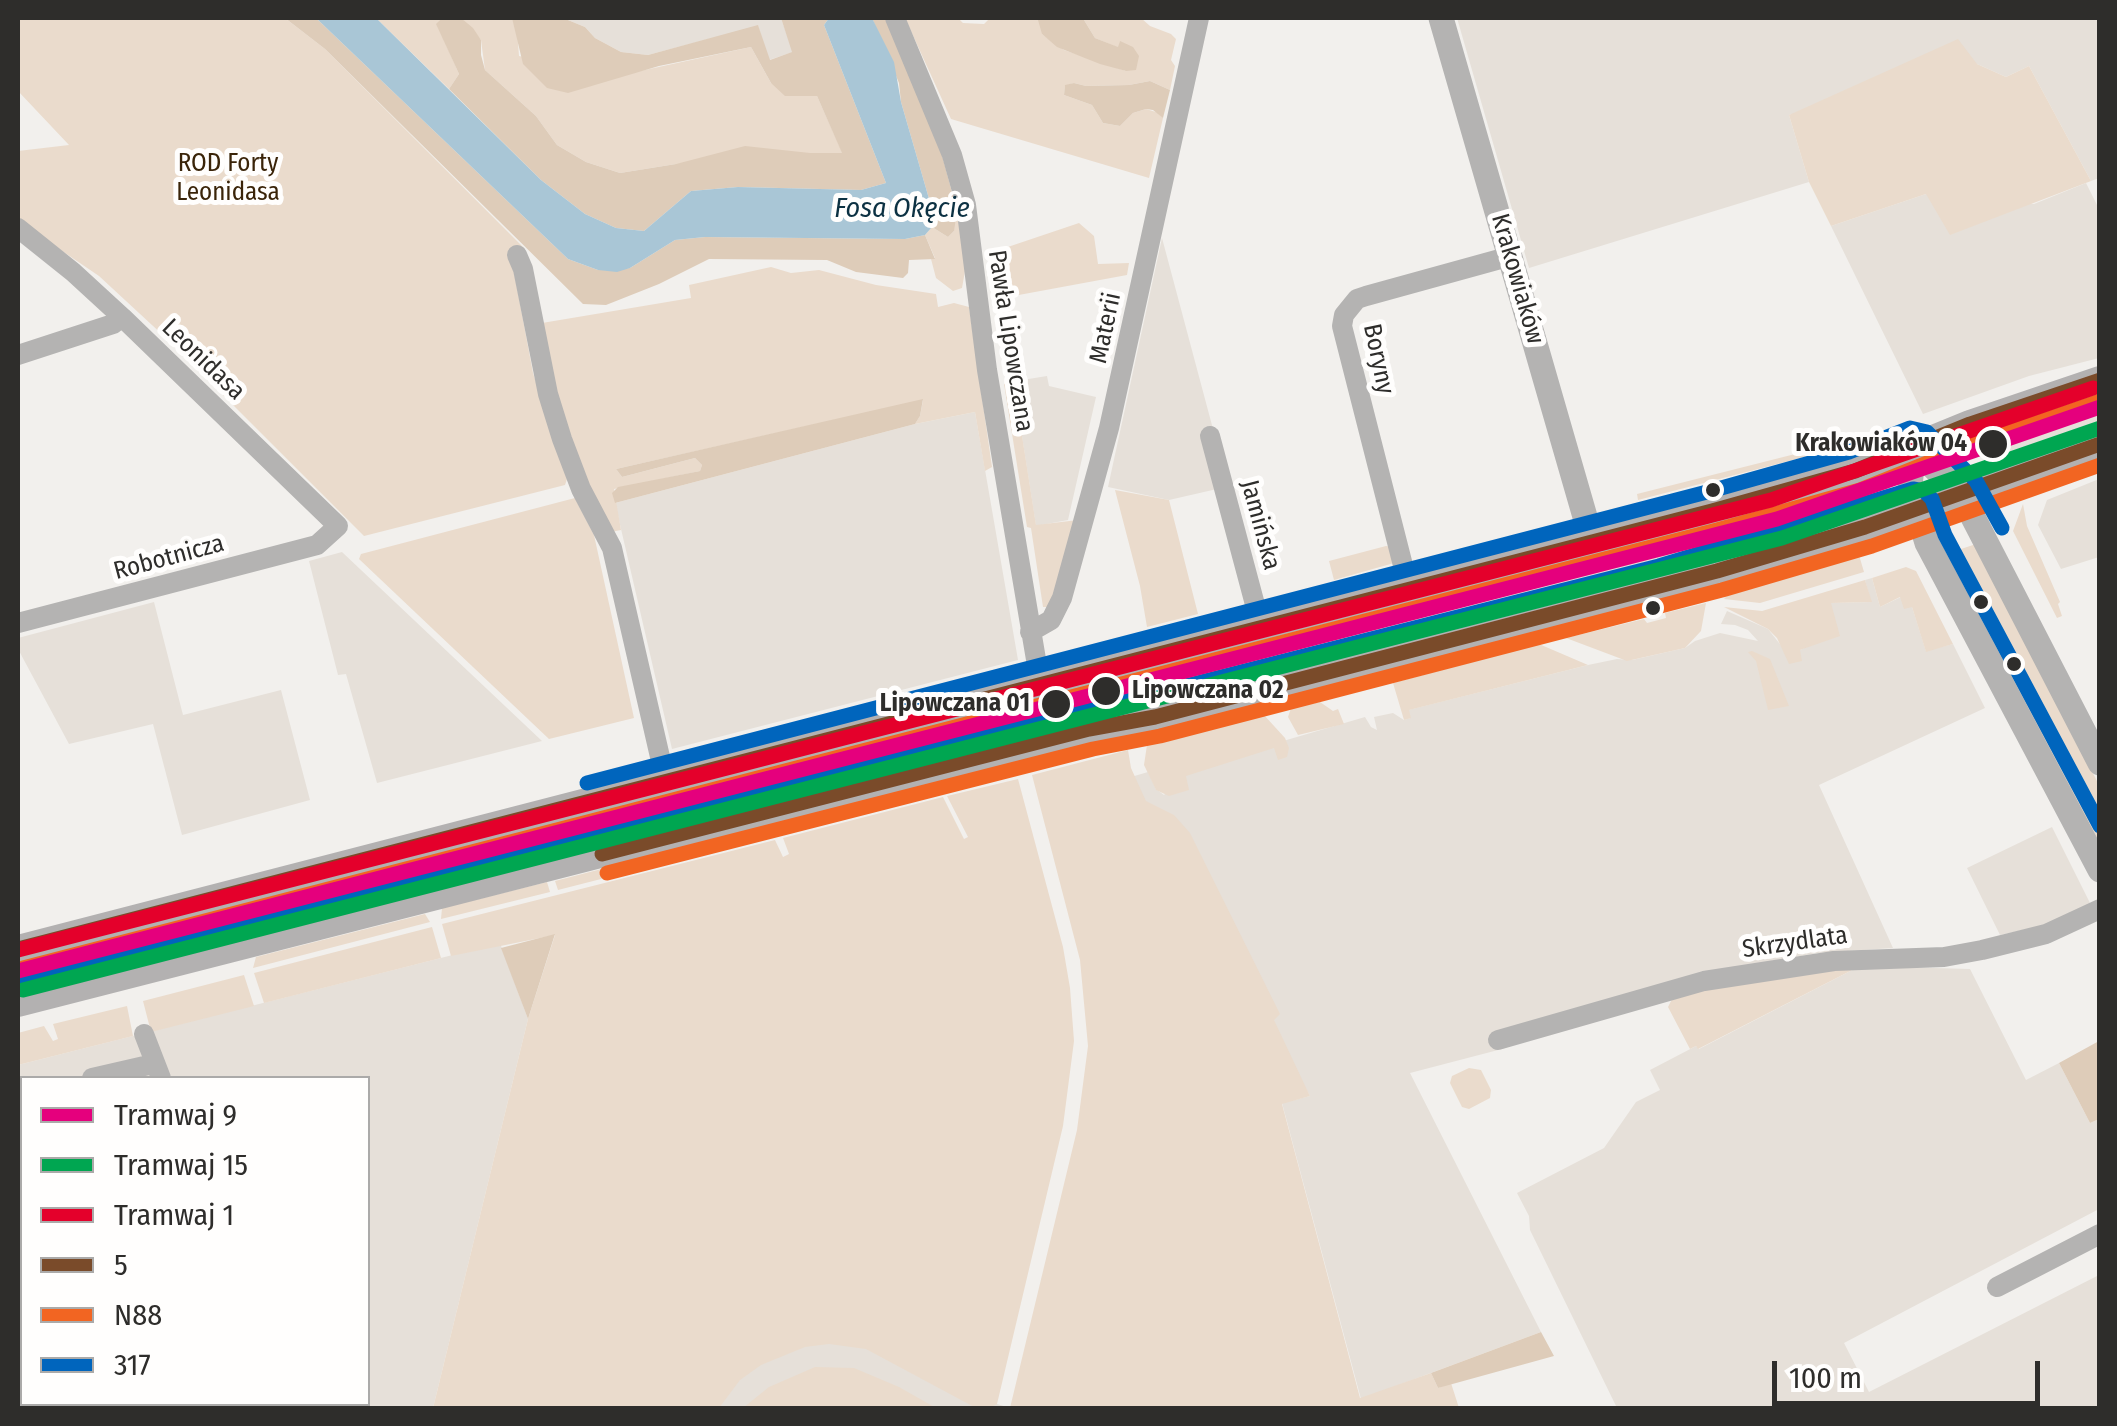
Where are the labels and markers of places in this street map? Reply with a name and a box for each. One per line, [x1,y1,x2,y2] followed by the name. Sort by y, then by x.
[1976,427,2010,461] marker: Krakowiaków 04
[1795,429,1967,459] place label: Krakowiaków 04
[1703,480,1723,500] unlabelled marker
[1971,592,1991,612] unlabelled marker
[1643,598,1663,618] unlabelled marker
[2004,654,2024,674] unlabelled marker
[1089,674,1123,708] marker: Lipowczana 02
[1132,676,1283,706] place label: Lipowczana 02
[1039,687,1073,721] marker: Lipowczana 01
[880,689,1030,719] place label: Lipowczana 01

